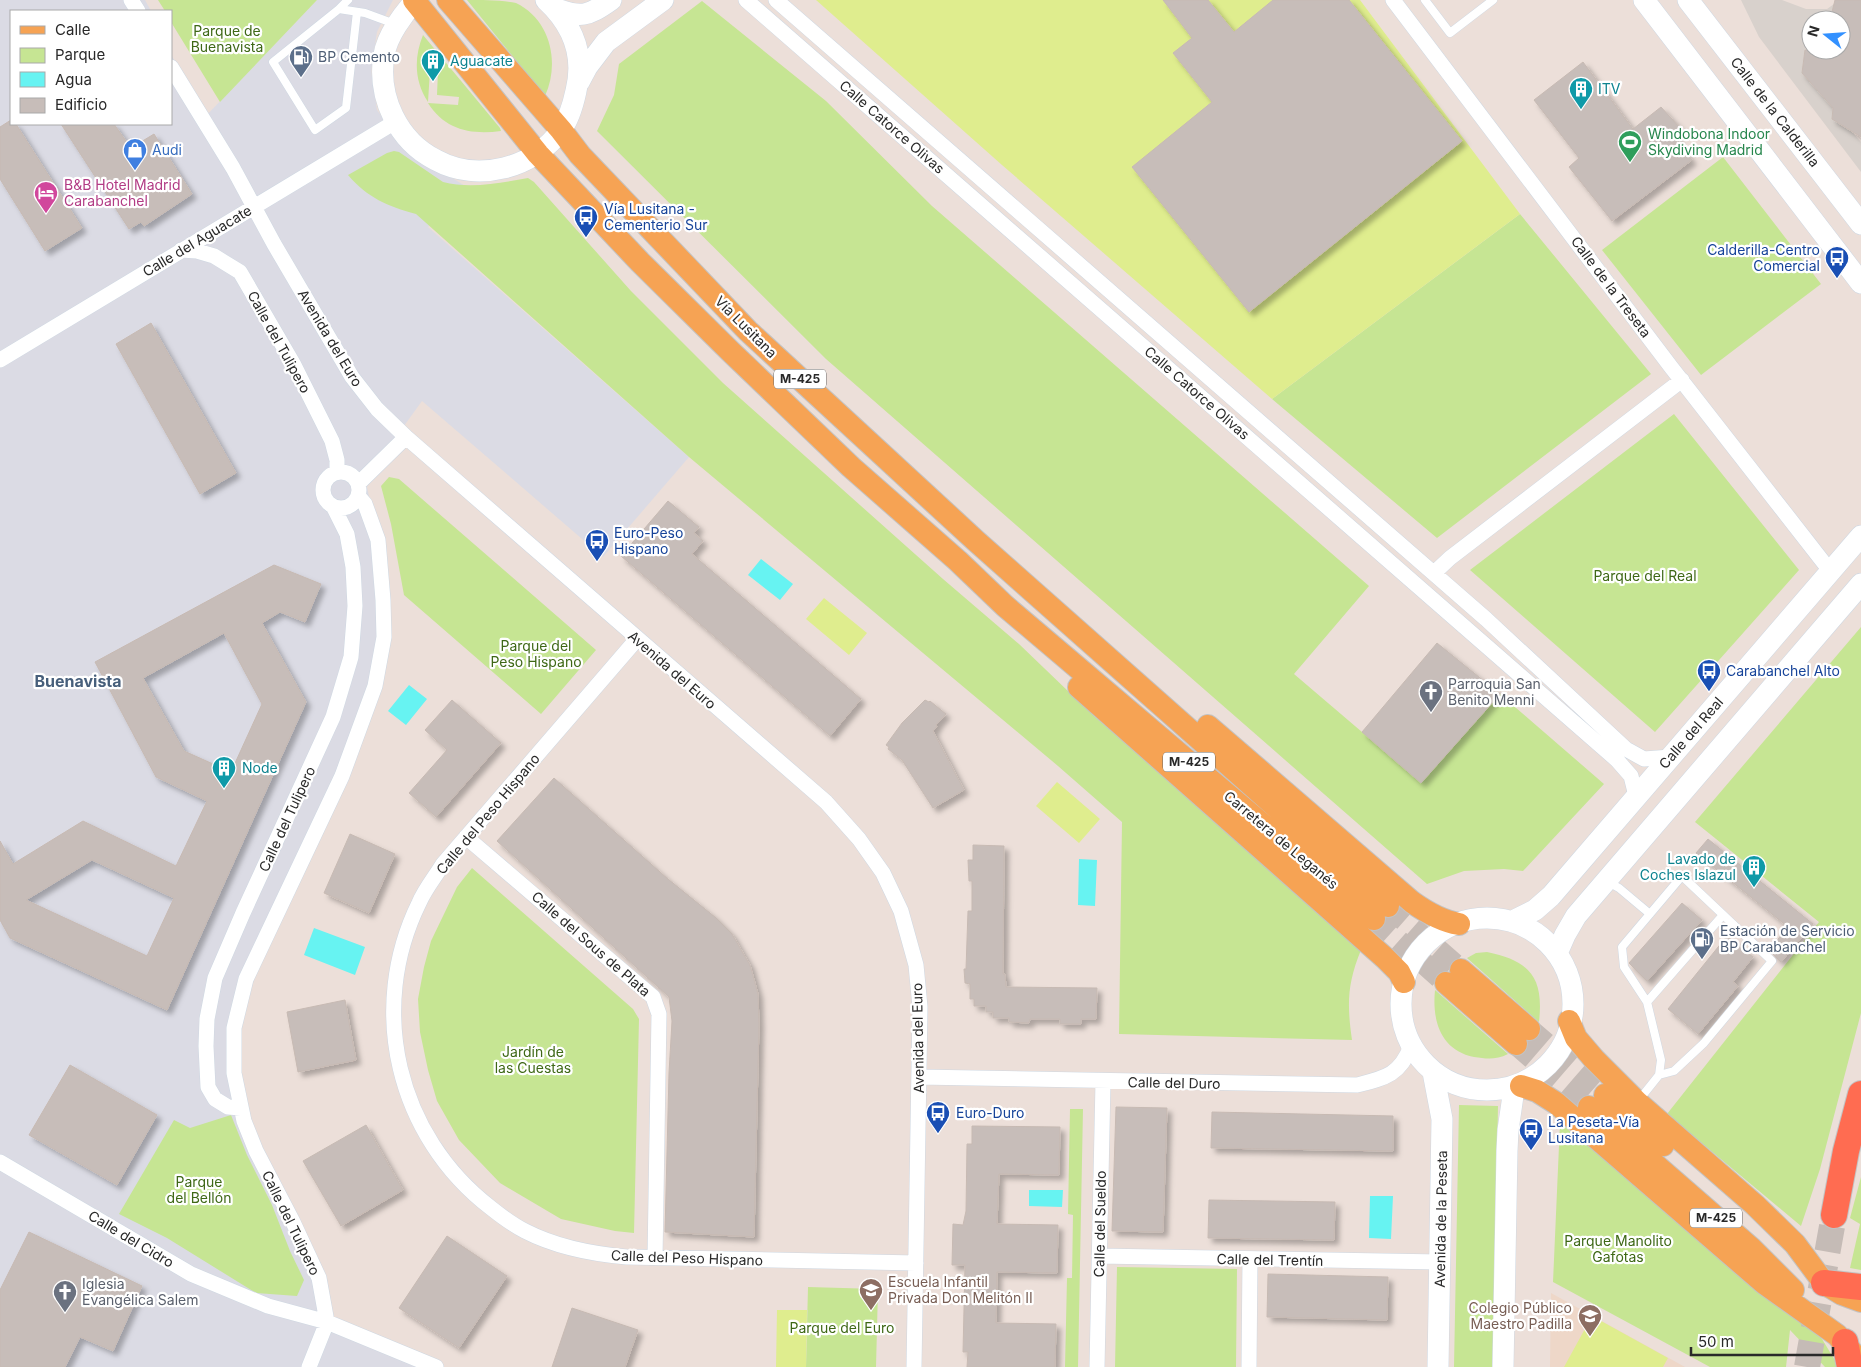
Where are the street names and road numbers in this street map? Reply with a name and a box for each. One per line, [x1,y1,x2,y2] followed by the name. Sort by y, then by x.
[1727,53,1824,170] street label: Calle de la Calderilla
[836,76,948,177] street label: Calle Catorce Olivas
[139,201,254,280] street label: Calle del Aguacate
[1568,233,1655,341] street label: Calle de la Treseta
[295,286,366,390] street label: Avenida del Euro
[244,288,315,396] street label: Calle del Tulipero
[712,292,781,361] street label: Vía Lusitana
[1141,342,1253,443] street label: Calle Catorce Olivas
[774,369,826,388] road number: M-425
[625,627,720,712] street label: Avenida del Euro
[1655,693,1726,772] street label: Calle del Real
[432,750,543,877] street label: Calle del Peso Hispano
[1163,752,1215,772] road number: M-425
[255,763,318,874] street label: Calle del Tulipero
[1221,787,1342,892] street label: Carretera de Leganés
[529,888,654,1000] street label: Calle del Sous de Plata
[908,983,927,1093] street label: Avenida del Euro
[1127,1073,1221,1092] street label: Calle del Duro
[1431,1150,1450,1288] street label: Avenida de la Peseta
[259,1168,324,1278] street label: Calle del Tulipero
[1090,1170,1109,1278] street label: Calle del Sueldo
[85,1206,177,1271] street label: Calle del Cidro
[1690,1208,1742,1228] road number: M-425
[611,1246,763,1269] street label: Calle del Peso Hispano
[1216,1250,1324,1269] street label: Calle del Trentín

